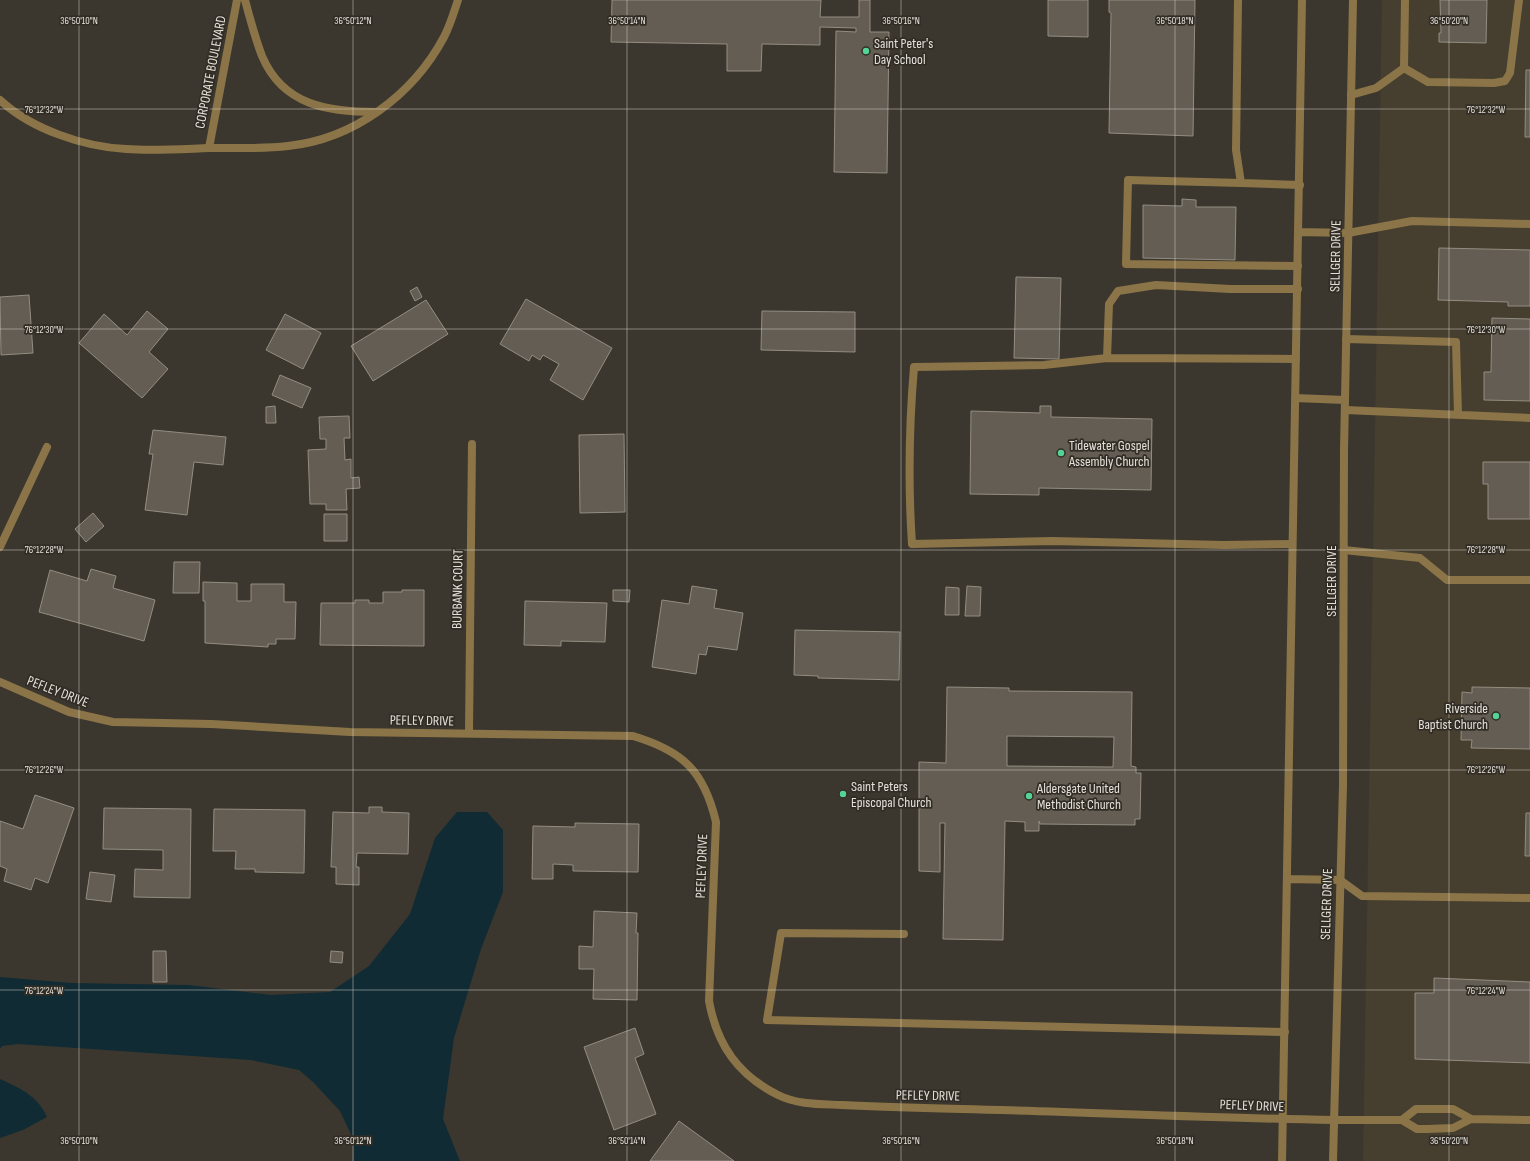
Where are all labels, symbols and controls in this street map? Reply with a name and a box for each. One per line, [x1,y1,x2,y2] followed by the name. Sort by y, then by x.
[191,14,230,130] street label: CORPORATE BOULEVARD
[60,15,98,27] text: 36°50'10"N
[334,15,372,27] text: 36°50'12"N
[608,15,646,27] text: 36°50'14"N
[882,15,920,27] text: 36°50'16"N
[1156,15,1194,27] text: 36°50'18"N
[1430,15,1468,27] text: 36°50'20"N
[874,35,933,68] place label: Saint Peter's Day School
[861,46,871,56] marker: Saint Peter's Day School
[25,104,64,116] text: 76°12'32"W
[1467,104,1506,116] text: 76°12'32"W
[1326,220,1345,292] street label: SELLGER DRIVE
[25,324,64,336] text: 76°12'30"W
[1467,324,1506,336] text: 76°12'30"W
[1068,437,1150,470] place label: Tidewater Gospel Assembly Church
[1056,448,1066,458] marker: Tidewater Gospel Assembly Church
[25,544,64,556] text: 76°12'28"W
[1467,544,1506,556] text: 76°12'28"W
[1323,545,1340,617] street label: SELLGER DRIVE
[448,549,467,629] street label: BURBANK COURT
[25,672,91,711] street label: PEFLEY DRIVE
[1418,700,1488,733] place label: Riverside Baptist Church
[390,711,455,730] street label: PEFLEY DRIVE
[1491,711,1501,721] marker: Riverside Baptist Church
[25,764,64,776] text: 76°12'26"W
[1467,764,1506,776] text: 76°12'26"W
[851,778,932,811] place label: Saint Peters Episcopal Church
[1036,780,1121,813] place label: Aldersgate United Methodist Church
[838,789,848,799] marker: Saint Peters Episcopal Church
[1024,791,1034,801] marker: Aldersgate United Methodist Church
[692,833,711,899] street label: PEFLEY DRIVE
[1317,868,1336,940] street label: SELLGER DRIVE
[25,985,64,997] text: 76°12'24"W
[1467,985,1506,997] text: 76°12'24"W
[896,1086,961,1105] street label: PEFLEY DRIVE
[1219,1096,1285,1115] street label: PEFLEY DRIVE
[60,1135,98,1147] text: 36°50'10"N
[334,1135,372,1147] text: 36°50'12"N
[608,1135,646,1147] text: 36°50'14"N
[882,1135,920,1147] text: 36°50'16"N
[1156,1135,1194,1147] text: 36°50'18"N
[1430,1135,1468,1147] text: 36°50'20"N

